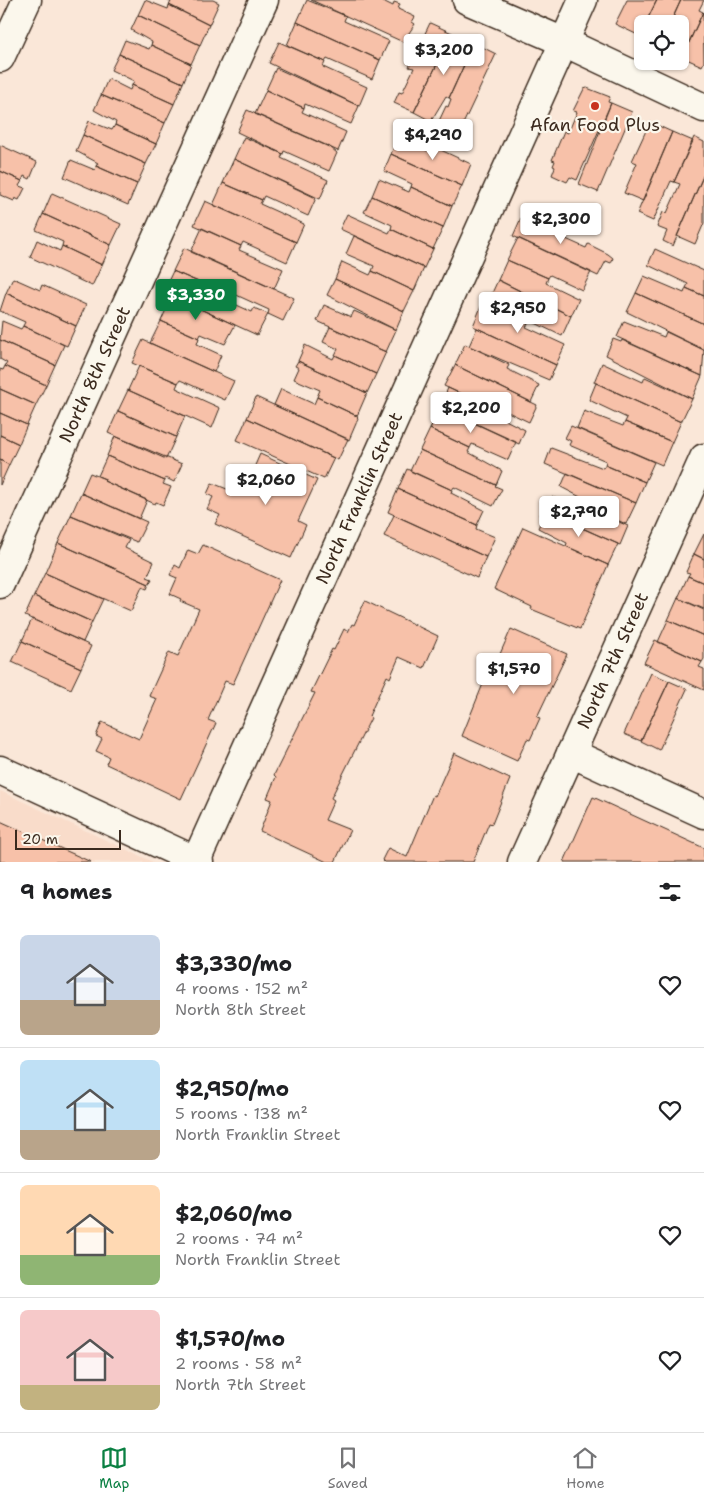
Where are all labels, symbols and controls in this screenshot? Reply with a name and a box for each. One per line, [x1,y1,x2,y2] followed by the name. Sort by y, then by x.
[634,15,689,70] map controls
[634,15,689,70] button: locate
[403,34,485,76] pin: $3,200
[414,39,474,60] text: $3,200
[589,100,601,112] marker: Afan Food Plus
[530,113,660,137] place label: Afan Food Plus
[392,119,474,161] pin: $4,290
[404,124,462,145] text: $4,290
[520,202,602,245] pin: $2,300
[531,208,591,229] text: $2,300
[155,278,237,321] pin: $3,330
[167,284,225,305] text: $3,330
[477,292,559,334] pin: $2,950
[490,297,546,318] text: $2,950
[53,302,136,447] street label: North 8th Street
[430,392,512,434] pin: $2,200
[441,397,501,418] text: $2,200
[310,408,408,588] street label: North Franklin Street
[225,464,307,506] pin: $2,060
[236,469,296,490] text: $2,060
[538,496,620,538] pin: $2,790
[550,501,608,522] text: $2,790
[572,588,654,733] street label: North 7th Street
[473,652,555,695] pin: $1,570
[487,658,541,679] text: $1,570
[15,827,121,850] scale bar
[22,830,58,848] text: 20 m
[20,878,112,906] text: 9 homes
[656,878,684,906] icon: filters
[175,950,292,978] text: $3,330/mo
[60,955,120,1015] icon: home
[656,971,684,999] icon: heart
[175,978,308,999] text: 4 rooms · 152 m²
[175,999,306,1020] text: North 8th Street
[175,1075,289,1103] text: $2,950/mo
[60,1080,120,1140] icon: home
[656,1096,684,1124] icon: heart
[175,1103,308,1124] text: 5 rooms · 138 m²
[175,1124,340,1145] text: North Franklin Street
[175,1200,293,1228] text: $2,060/mo
[60,1205,120,1265] icon: home
[656,1221,684,1249] icon: heart
[175,1228,303,1249] text: 2 rooms · 74 m²
[175,1249,340,1270] text: North Franklin Street
[175,1325,285,1353] text: $1,570/mo
[60,1330,120,1390] icon: home
[656,1346,684,1374] icon: heart
[175,1353,302,1374] text: 2 rooms · 58 m²
[175,1374,306,1395] text: North 7th Street
[99,1444,129,1492] tab: Map
[328,1444,368,1492] tab: Saved
[566,1444,605,1492] tab: Home

